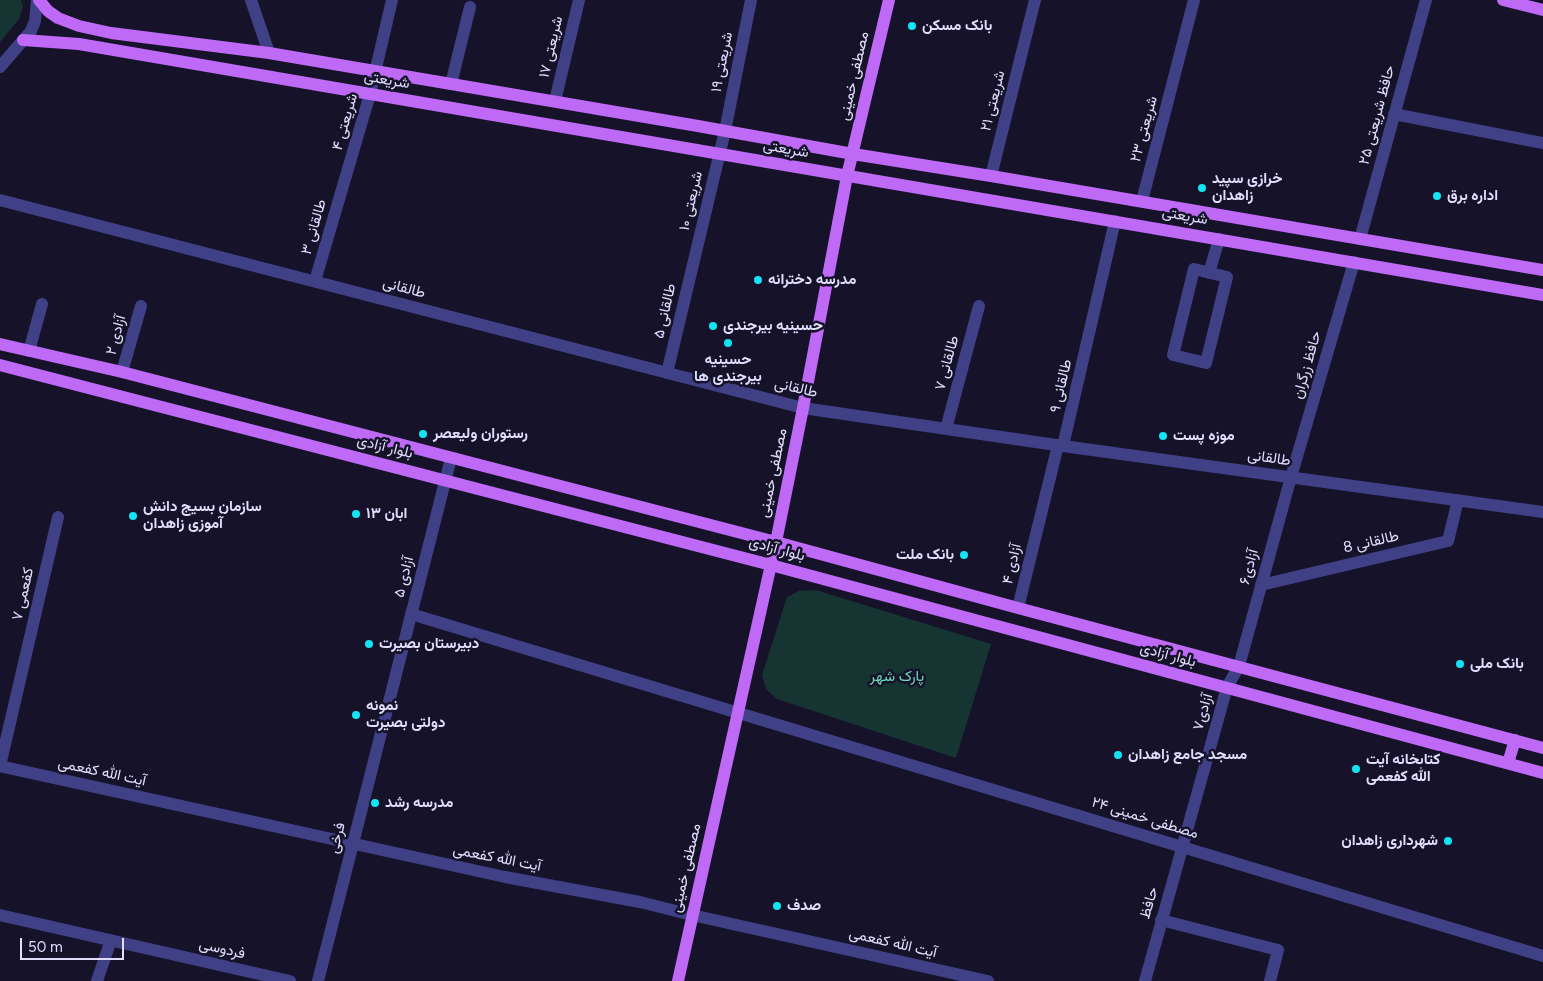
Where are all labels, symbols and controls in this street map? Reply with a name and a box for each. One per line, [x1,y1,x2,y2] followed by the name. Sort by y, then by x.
[535,14,567,80] street label: شریعتی ۱۷
[922,17,992,35] place label: بانک مسکن
[906,20,918,32] marker: بانک مسکن
[707,30,737,94] street label: شریعتی ۱۹
[835,30,873,122] street label: مصطفی خمینی
[1355,63,1399,167] street label: حافظ شریعتی ۲۵
[363,67,411,93] street label: شریعتی
[977,69,1009,133] street label: شریعتی ۲۱
[328,92,362,152] street label: شریعتی ۴
[1127,94,1161,164] street label: شریعتی ۲۳
[762,136,810,162] street label: شریعتی
[675,170,707,232] street label: شریعتی ۱۰
[1212,170,1282,205] place label: خرازی سپید زاهدان
[1196,182,1208,194] marker: خرازی سپید زاهدان
[1447,187,1498,205] place label: اداره برق
[1431,190,1443,202] marker: اداره برق
[297,197,331,257] street label: طالقانی ۳
[1161,203,1209,229] street label: شریعتی
[768,271,856,289] place label: مدرسه دخترانه
[381,274,427,302] street label: طالقانی
[752,274,764,286] marker: مدرسه دخترانه
[650,282,680,340] street label: طالقانی ۵
[102,313,130,357] street label: آزادی ۲
[723,317,823,335] place label: حسینیه بیرجندی
[707,320,719,332] marker: حسینیه بیرجندی
[1289,329,1325,401] street label: حافظ زرگران
[931,334,963,392] street label: طالقانی ۷
[722,337,734,349] marker: حسینیه بیرجندی ها
[694,351,762,386] place label: حسینیه بیرجندی ها
[1046,357,1076,415] street label: طالقانی ۹
[773,374,819,402] street label: طالقانی
[433,425,528,443] place label: رستوران ولیعصر
[755,427,791,519] street label: مصطفی خمینی
[1173,427,1235,445] place label: موزه پست
[417,428,429,440] marker: رستوران ولیعصر
[1157,430,1169,442] marker: موزه پست
[355,431,415,463] street label: بلوار آزادی
[1246,446,1292,470] street label: طالقانی
[143,498,262,533] place label: سازمان بسیج دانش آموزی زاهدان
[366,505,407,523] place label: ۱۳ ابان
[350,508,362,520] marker: ۱۳ ابان
[127,510,139,522] marker: سازمان بسیج دانش آموزی زاهدان
[1342,527,1400,557] street label: طالقانی 8
[747,533,807,565] street label: بلوار آزادی
[999,542,1025,586] street label: آزادی ۴
[896,546,954,564] place label: بانک ملت
[1236,547,1262,587] street label: آزادی۶
[958,549,970,561] marker: بانک ملت
[390,555,418,599] street label: آزادی ۵
[8,566,38,622] street label: کفعمی ۷
[379,635,479,653] place label: دبیرستان بصیرت
[363,638,375,650] marker: دبیرستان بصیرت
[1138,639,1198,671] street label: بلوار آزادی
[1470,655,1524,673] place label: بانک ملی
[1454,658,1466,670] marker: بانک ملی
[870,668,924,686] park label: پارک شهر
[1189,691,1217,733] street label: آزادی۷
[366,697,445,732] place label: نمونه دولتی بصیرت
[350,709,362,721] marker: نمونه دولتی بصیرت
[1128,746,1247,764] place label: مسجد جامع زاهدان
[1112,749,1124,761] marker: مسجد جامع زاهدان
[1366,751,1440,786] place label: کتابخانه آیت الله کفعمی
[56,754,148,790] street label: آیت الله کفعمی
[1350,763,1362,775] marker: کتابخانه آیت الله کفعمی
[1089,793,1201,843] street label: مصطفی خمینی ۲۴
[385,794,453,812] place label: مدرسه رشد
[369,797,381,809] marker: مدرسه رشد
[324,821,350,855] street label: فرخی
[667,822,705,914] street label: مصطفی خمینی
[1341,832,1438,850] place label: شهرداری زاهدان
[1442,835,1454,847] marker: شهرداری زاهدان
[451,841,543,875] street label: آیت الله کفعمی
[1136,885,1162,921] street label: حافظ
[787,897,821,915] place label: صدف
[771,900,783,912] marker: صدف
[847,924,939,962] street label: آیت الله کفعمی
[22,928,126,960] scale bar
[197,935,247,963] street label: فردوسی
[28,938,63,956] text: 50 m

